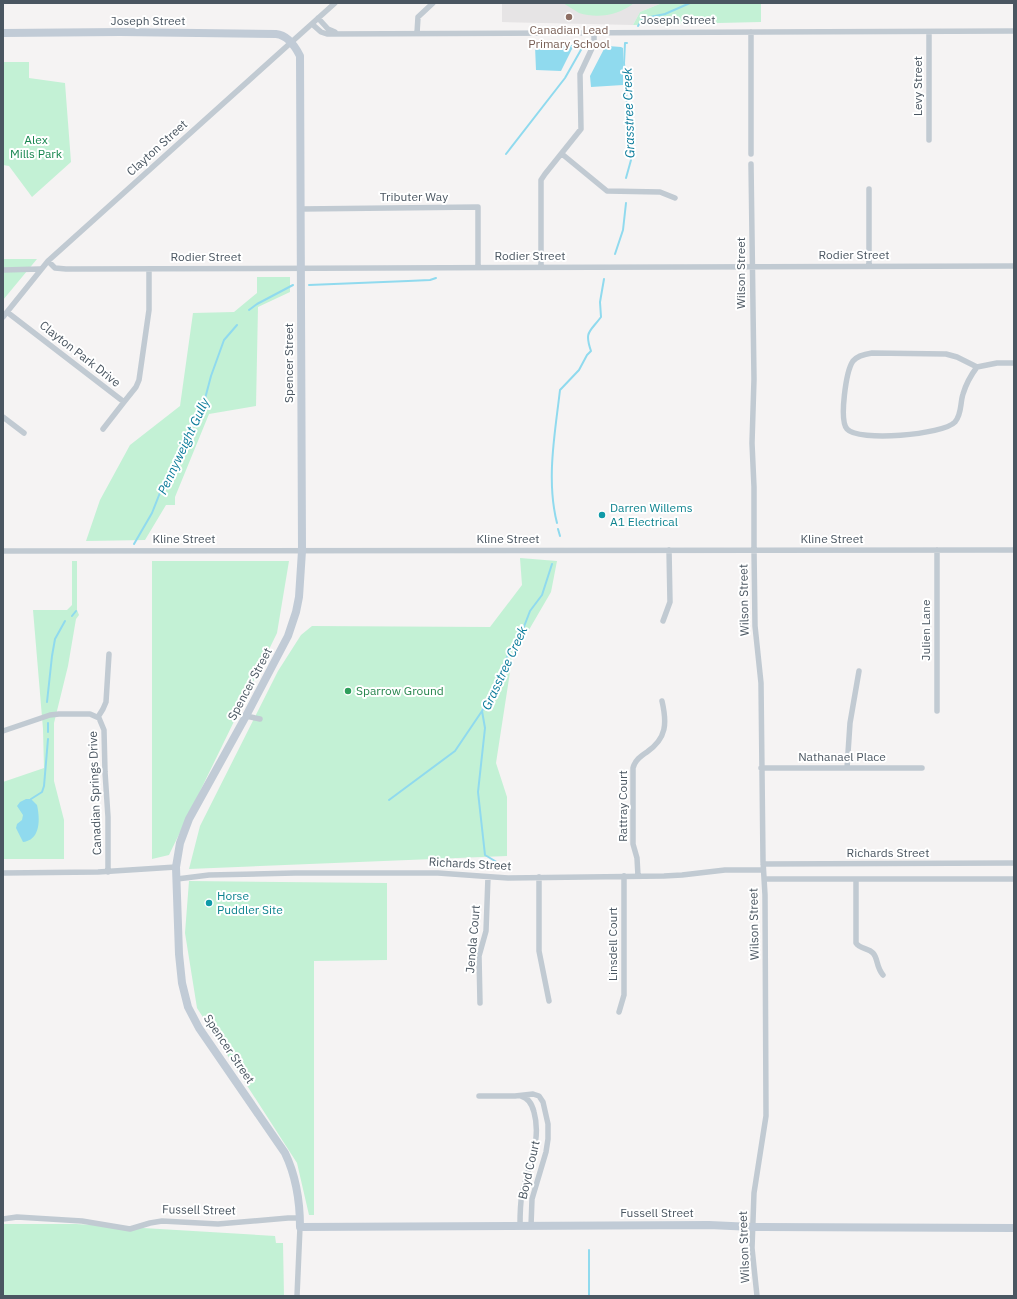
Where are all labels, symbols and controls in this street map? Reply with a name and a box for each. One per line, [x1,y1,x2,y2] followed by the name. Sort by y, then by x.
[564,12,574,22] marker: Canadian Lead Primary School
[641,12,715,27] street label: Joseph Street
[111,13,185,28] street label: Joseph Street
[528,22,610,51] place label: Canadian Lead Primary School
[910,56,925,116] street label: Levy Street
[618,67,639,158] water label: Grasstree Creek
[123,116,190,179] street label: Clayton Street
[10,132,63,161] park label: Alex Mills Park
[380,189,448,204] street label: Tributer Way
[733,237,748,309] street label: Wilson Street
[819,247,889,262] street label: Rodier Street
[495,248,565,263] street label: Rodier Street
[171,249,241,264] street label: Rodier Street
[37,317,124,390] street label: Clayton Park Drive
[281,323,296,403] street label: Spencer Street
[154,395,214,497] water label: Pennyweight Gully
[610,500,693,529] place label: Darren Willems A1 Electrical
[597,510,607,520] marker: Darren Willems A1 Electrical
[152,531,216,546] street label: Kline Street
[476,531,540,546] street label: Kline Street
[800,531,864,546] street label: Kline Street
[735,564,752,636] street label: Wilson Street
[918,599,933,661] street label: Julien Lane
[478,623,531,713] water label: Grasstree Creek
[224,645,275,723] street label: Spencer Street
[356,683,444,698] place label: Sparrow Ground
[343,686,353,696] marker: Sparrow Ground
[85,730,104,855] street label: Canadian Springs Drive
[798,749,886,764] street label: Nathanael Place
[615,770,630,842] street label: Rattray Court
[847,845,929,860] street label: Richards Street
[428,854,512,873] street label: Richards Street
[217,888,283,917] place label: Horse Puddler Site
[745,888,762,960] street label: Wilson Street
[204,898,214,908] marker: Horse Puddler Site
[462,904,483,974] street label: Jenola Court
[605,907,620,981] street label: Linsdell Court
[201,1011,258,1086] street label: Spencer Street
[514,1139,543,1201] street label: Boyd Court
[162,1201,236,1218] street label: Fussell Street
[620,1205,694,1220] street label: Fussell Street
[735,1211,752,1283] street label: Wilson Street

